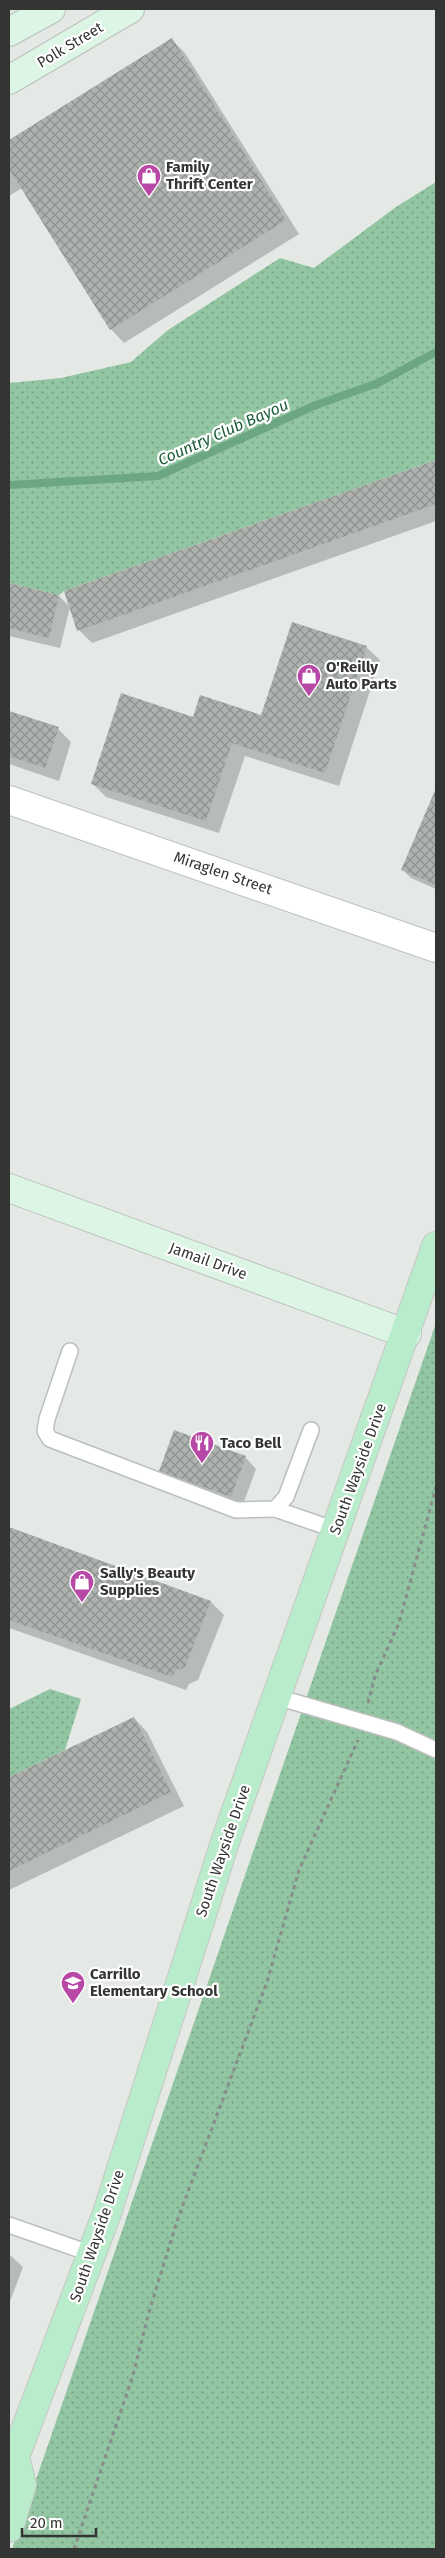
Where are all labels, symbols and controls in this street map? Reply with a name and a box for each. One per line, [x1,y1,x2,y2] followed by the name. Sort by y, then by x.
[34,18,107,72] street label: Polk Street
[166,158,254,193] place label: Family Thrift Center
[136,163,162,197] shop icon: Family Thrift Center
[155,395,291,469] water label: Country Club Bayou
[325,658,397,693] place label: O'Reilly Auto Parts
[296,663,322,697] shop icon: O'Reilly Auto Parts
[171,848,275,898] street label: Miraglen Street
[167,1239,249,1283] street label: Jamail Drive
[326,1401,390,1537] street label: South Wayside Drive
[189,1430,215,1464] restaurant icon: Taco Bell
[220,1434,282,1452] place label: Taco Bell
[100,1564,195,1599] place label: Sally's Beauty Supplies
[69,1569,95,1603] shop icon: Sally's Beauty Supplies
[192,1783,254,1919] street label: South Wayside Drive
[90,1965,218,2000] place label: Carrillo Elementary School
[60,1970,86,2004] school or university icon: Carrillo Elementary School
[66,2168,128,2304] street label: South Wayside Drive
[22,2506,96,2538] scale bar
[30,2514,63,2532] text: 20 m

